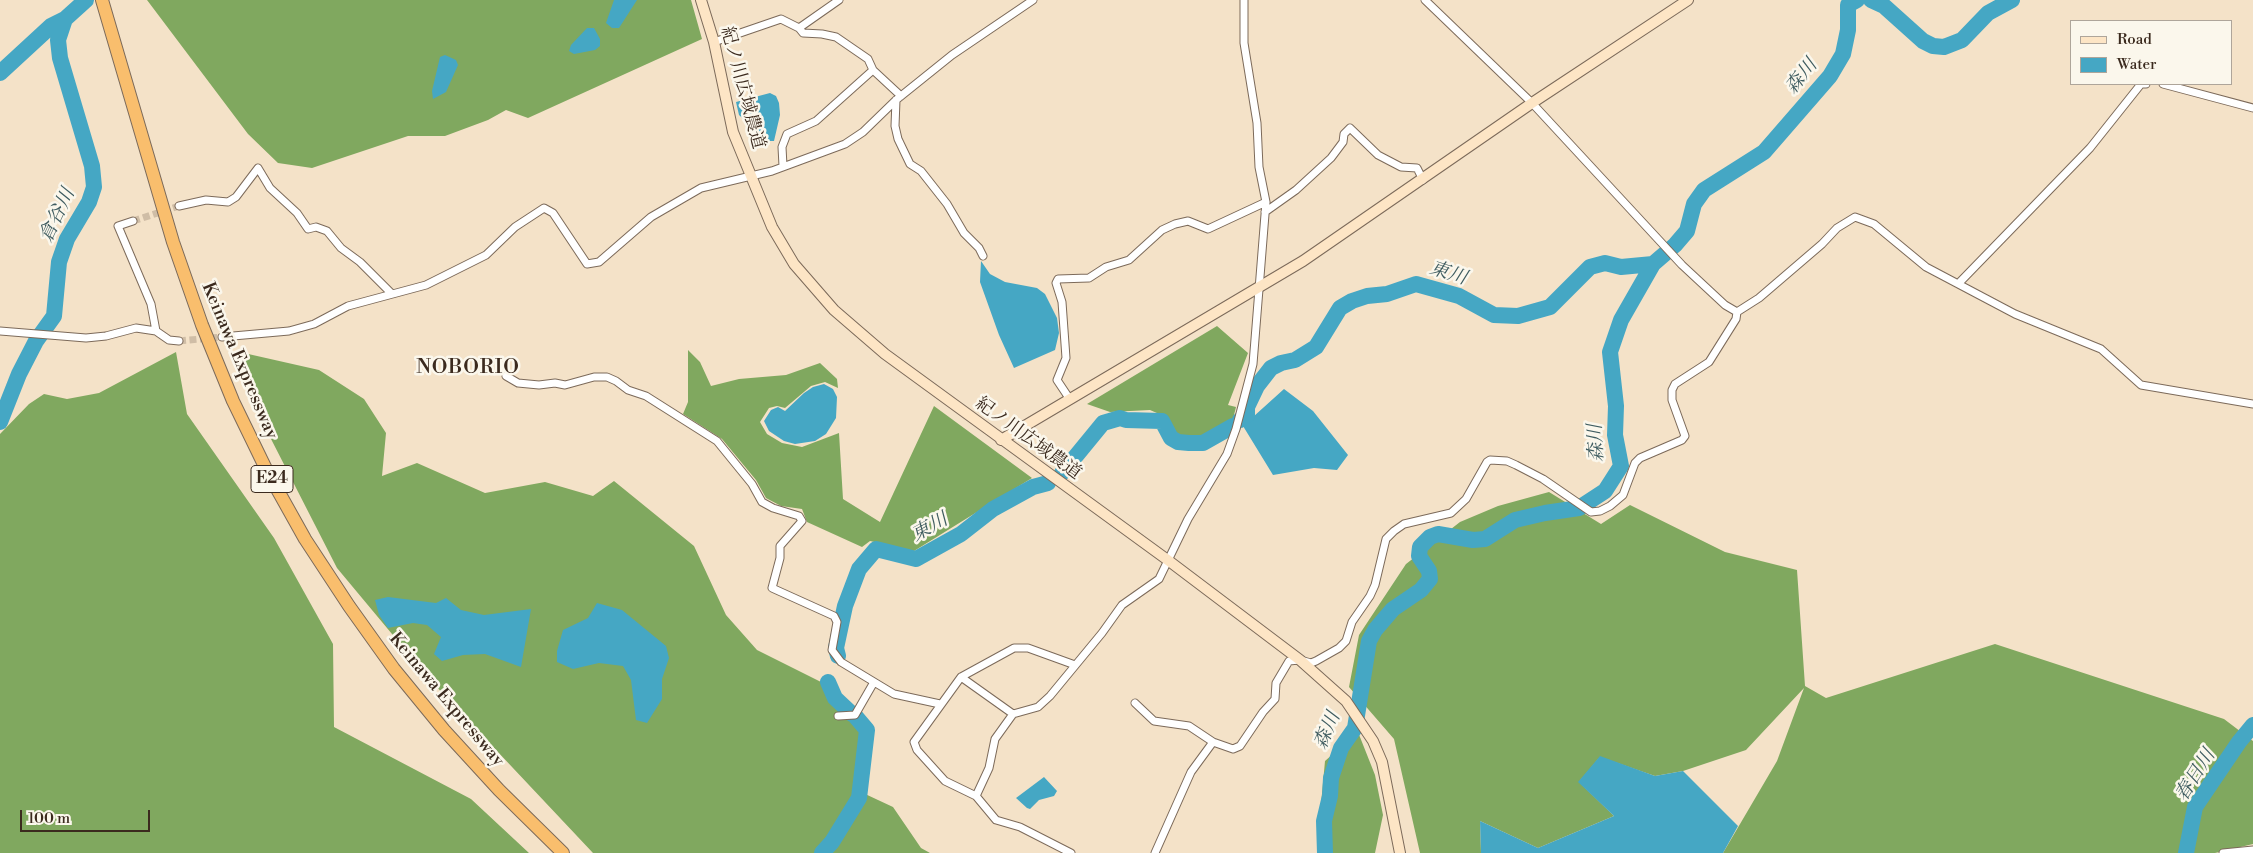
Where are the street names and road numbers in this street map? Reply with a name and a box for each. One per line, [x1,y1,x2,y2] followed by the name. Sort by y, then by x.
[715,24,769,152] street label: 紀ノ川広域農道
[196,279,282,443] street label: Keinawa Expressway
[971,393,1085,485] street label: 紀ノ川広域農道
[251,466,293,492] road number: E24
[384,629,508,771] street label: Keinawa Expressway

